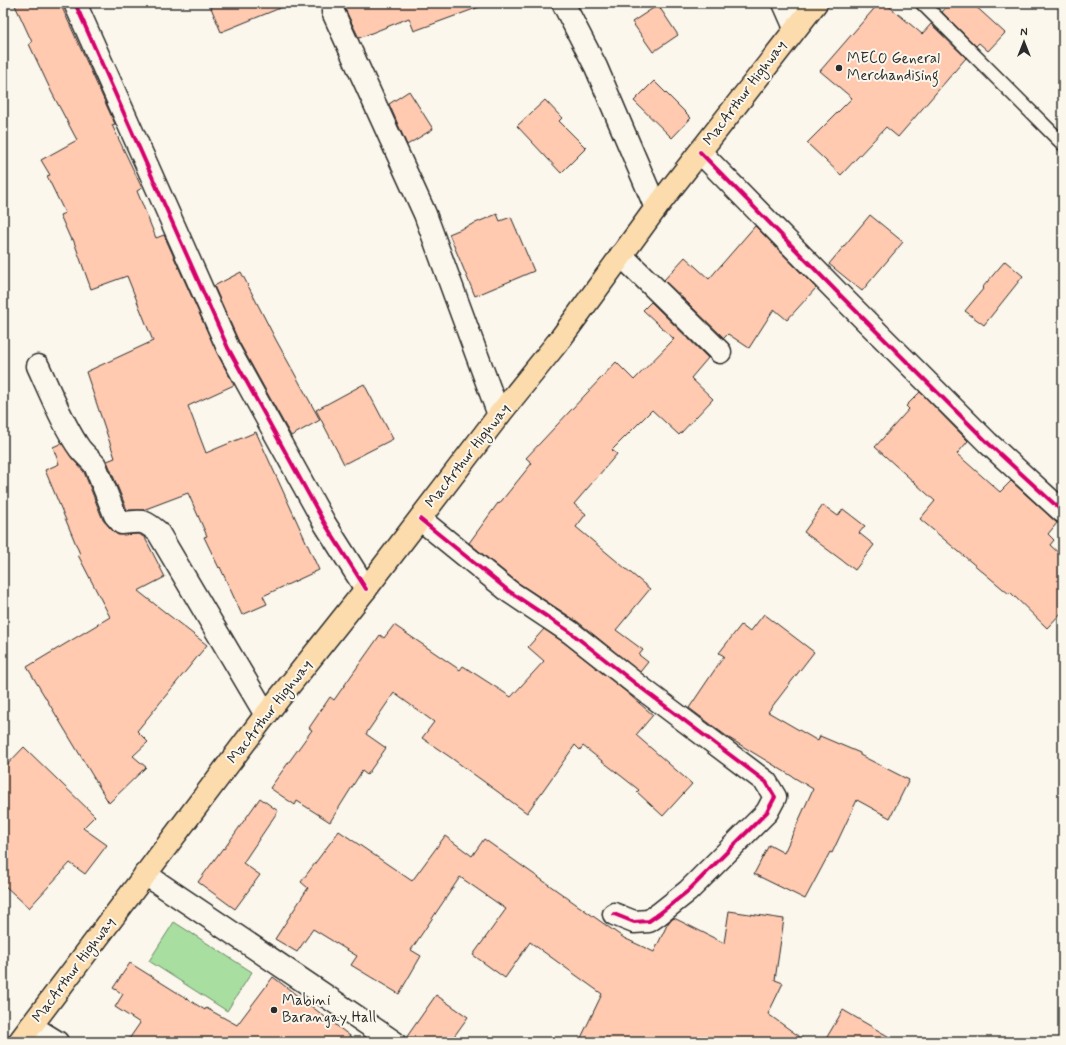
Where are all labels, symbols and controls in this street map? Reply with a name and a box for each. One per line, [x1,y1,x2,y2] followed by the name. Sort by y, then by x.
[1004,22,1044,62] north arrow
[1020,26,1028,40] text: N
[699,36,792,150] street label: MacArthur Highway
[847,49,940,87] place label: MECO General Merchandising
[834,63,844,73] marker: MECO General Merchandising
[421,400,516,513] street label: MacArthur Highway
[223,656,318,769] street label: MacArthur Highway
[28,913,121,1027] street label: MacArthur Highway
[282,991,376,1028] place label: Mabini Barangay Hall
[269,1005,279,1015] marker: Mabini Barangay Hall

